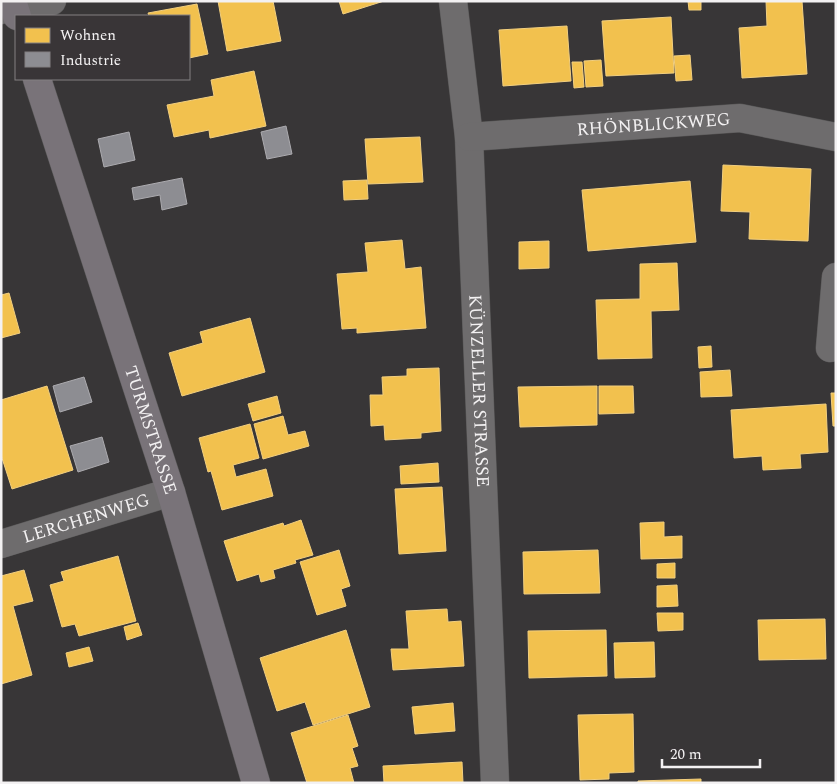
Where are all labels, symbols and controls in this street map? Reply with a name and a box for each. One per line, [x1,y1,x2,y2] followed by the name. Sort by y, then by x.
[15,15,190,80] legend
[60,24,116,47] text: Wohnen
[60,49,121,72] text: Industrie
[576,105,731,143] street label: RHÖNBLICKWEG
[462,294,497,488] street label: KÜNZELLER STRASSE
[117,362,184,498] street label: TURMSTRASSE
[19,486,153,550] street label: LERCHENWEG
[662,736,760,768] scale bar
[670,743,702,766] text: 20 m

